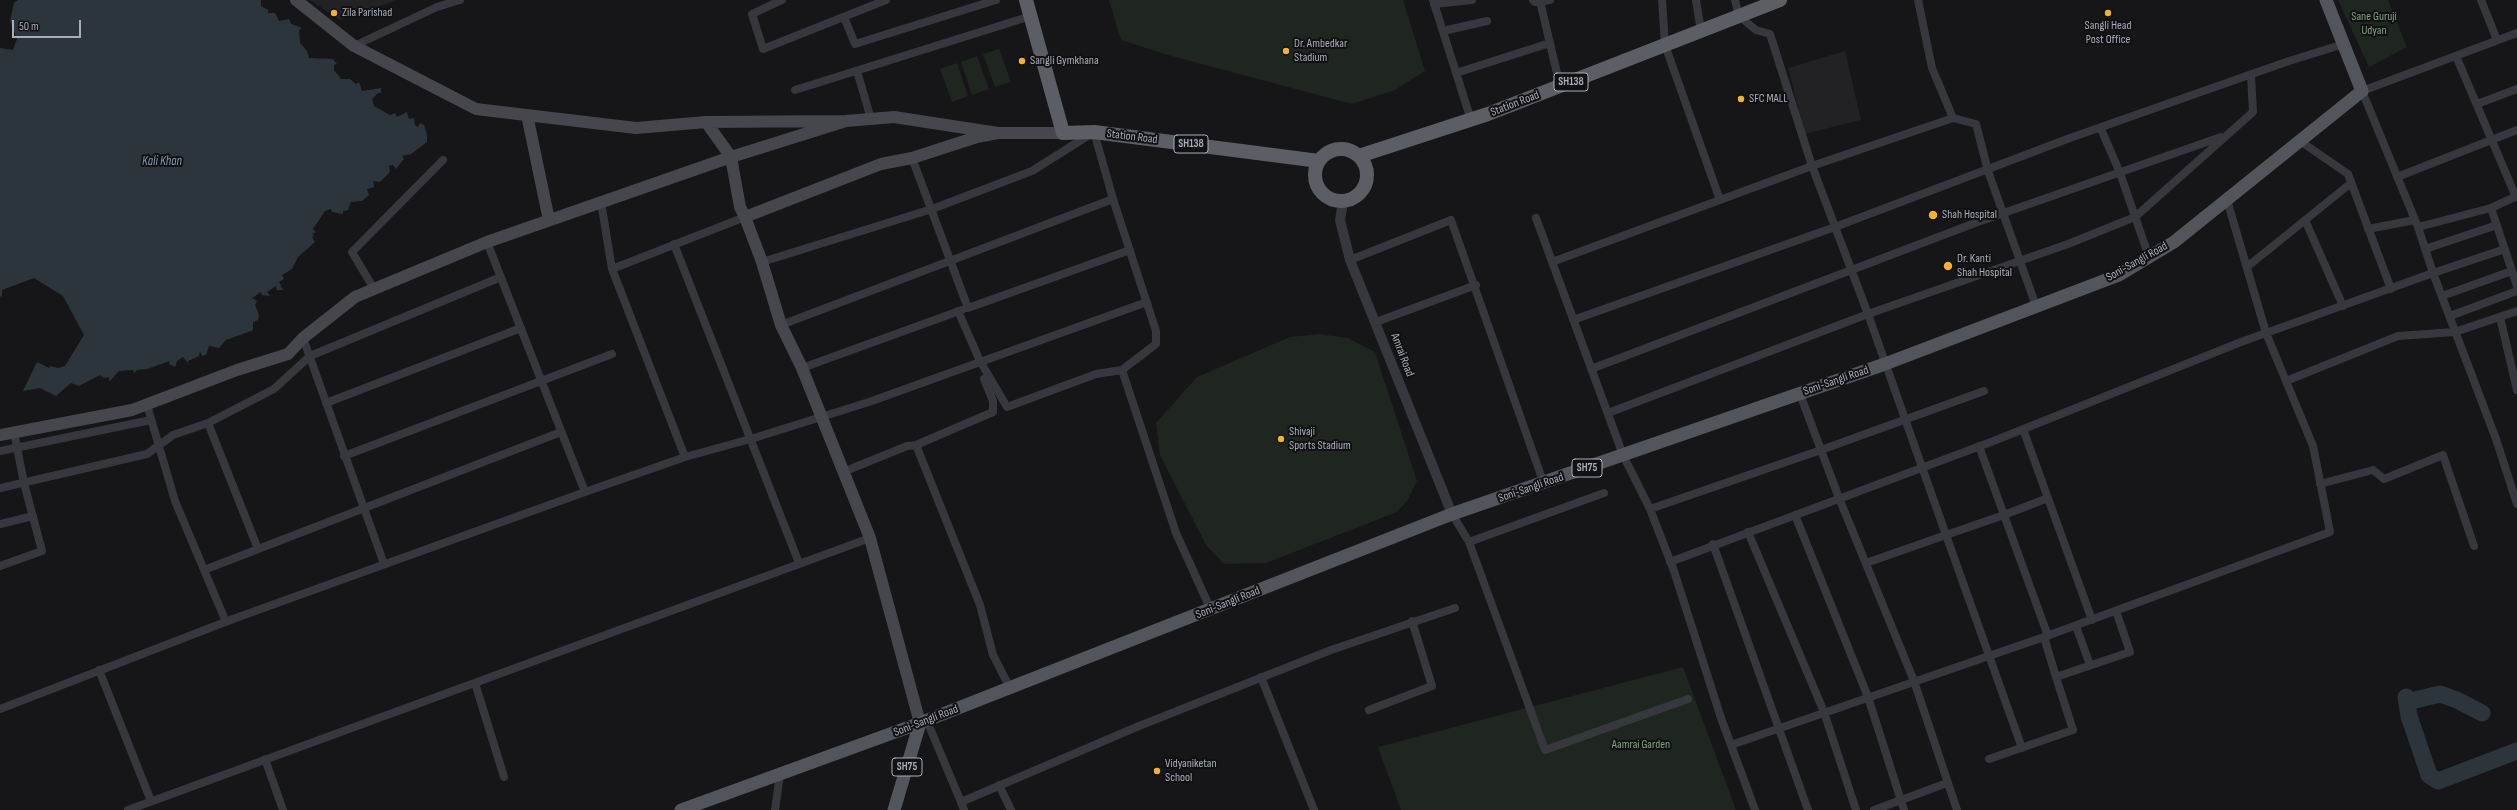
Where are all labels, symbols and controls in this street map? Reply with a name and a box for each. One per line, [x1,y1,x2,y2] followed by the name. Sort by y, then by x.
[342,6,392,20] place label: Zila Parishad
[329,8,339,18] marker: Zila Parishad
[2103,8,2113,18] marker: Sangli Head Post Office
[2351,10,2397,38] park label: Sane Guruji Udyan
[14,12,83,38] scale bar
[19,19,39,34] text: 50 m
[2085,19,2131,47] place label: Sangli Head Post Office
[1294,37,1347,65] place label: Dr. Ambedkar Stadium
[1281,46,1291,56] marker: Dr. Ambedkar Stadium
[1030,54,1099,68] place label: Sangli Gymkhana
[1017,56,1027,66] marker: Sangli Gymkhana
[1554,73,1588,91] road number: SH138
[1488,88,1542,120] street label: Station Road
[1749,92,1788,106] place label: SFC MALL
[1736,94,1746,104] marker: SFC MALL
[1106,127,1158,147] street label: Station Road
[1174,135,1208,153] road number: SH138
[142,154,182,170] water label: Kali Khan
[1942,208,1997,222] place label: Shah Hospital
[1927,209,1939,221] marker: Shah Hospital
[2104,239,2170,285] street label: Soni-Sangli Road
[1957,252,2012,280] place label: Dr. Kanti Shah Hospital
[1942,260,1954,272] marker: Dr. Kanti Shah Hospital
[1387,331,1417,379] street label: Amrai Road
[1801,363,1871,399] street label: Soni-Sangli Road
[1289,425,1351,453] place label: Shivaji Sports Stadium
[1276,434,1286,444] marker: Shivaji Sports Stadium
[1572,459,1602,477] road number: SH75
[1496,470,1566,506] street label: Soni-Sangli Road
[1194,584,1262,622] street label: Soni-Sangli Road
[892,702,960,740] street label: Soni-Sangli Road
[1612,738,1670,752] park label: Aamrai Garden
[1165,757,1217,785] place label: Vidyaniketan School
[892,758,922,776] road number: SH75
[1152,766,1162,776] marker: Vidyaniketan School

